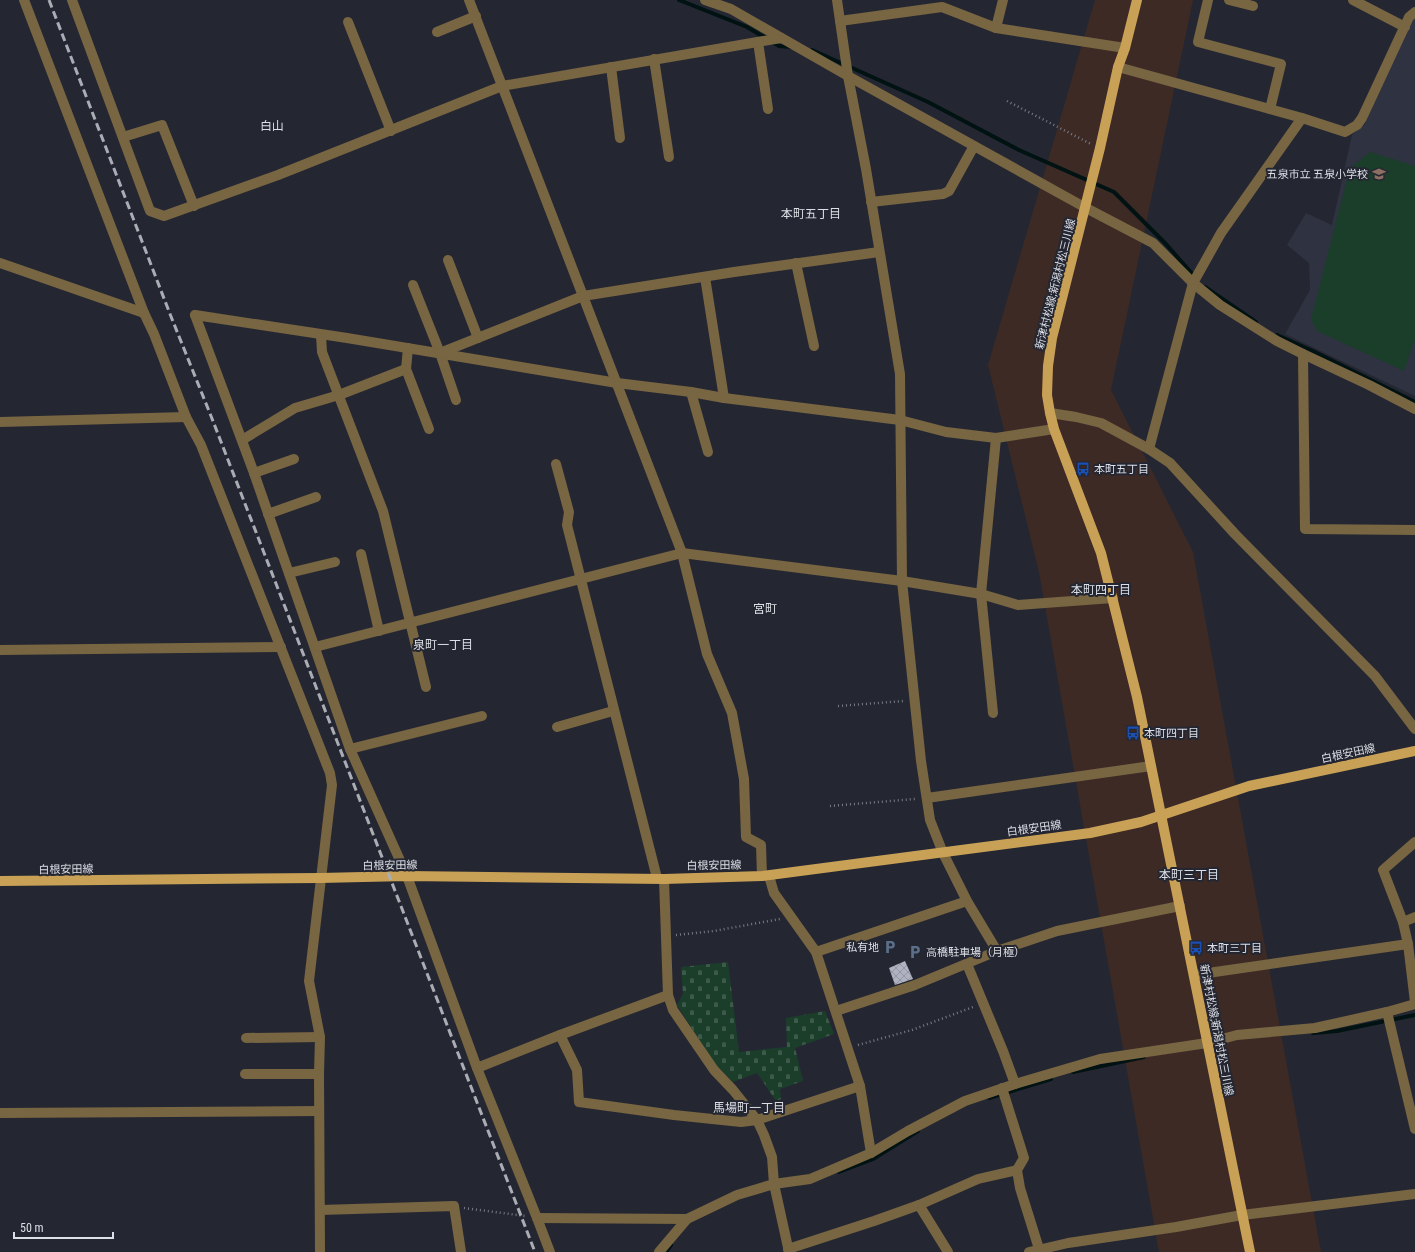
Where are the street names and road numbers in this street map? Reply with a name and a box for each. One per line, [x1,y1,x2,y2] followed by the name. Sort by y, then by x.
[1033,217,1078,351] street label: 新津村松線;新潟村松三川線
[1320,741,1376,766] street label: 白根安田線
[1006,818,1062,839] street label: 白根安田線
[362,859,418,872] street label: 白根安田線
[686,859,742,872] street label: 白根安田線
[38,863,94,876] street label: 白根安田線
[1197,963,1236,1097] street label: 新津村松線;新潟村松三川線

